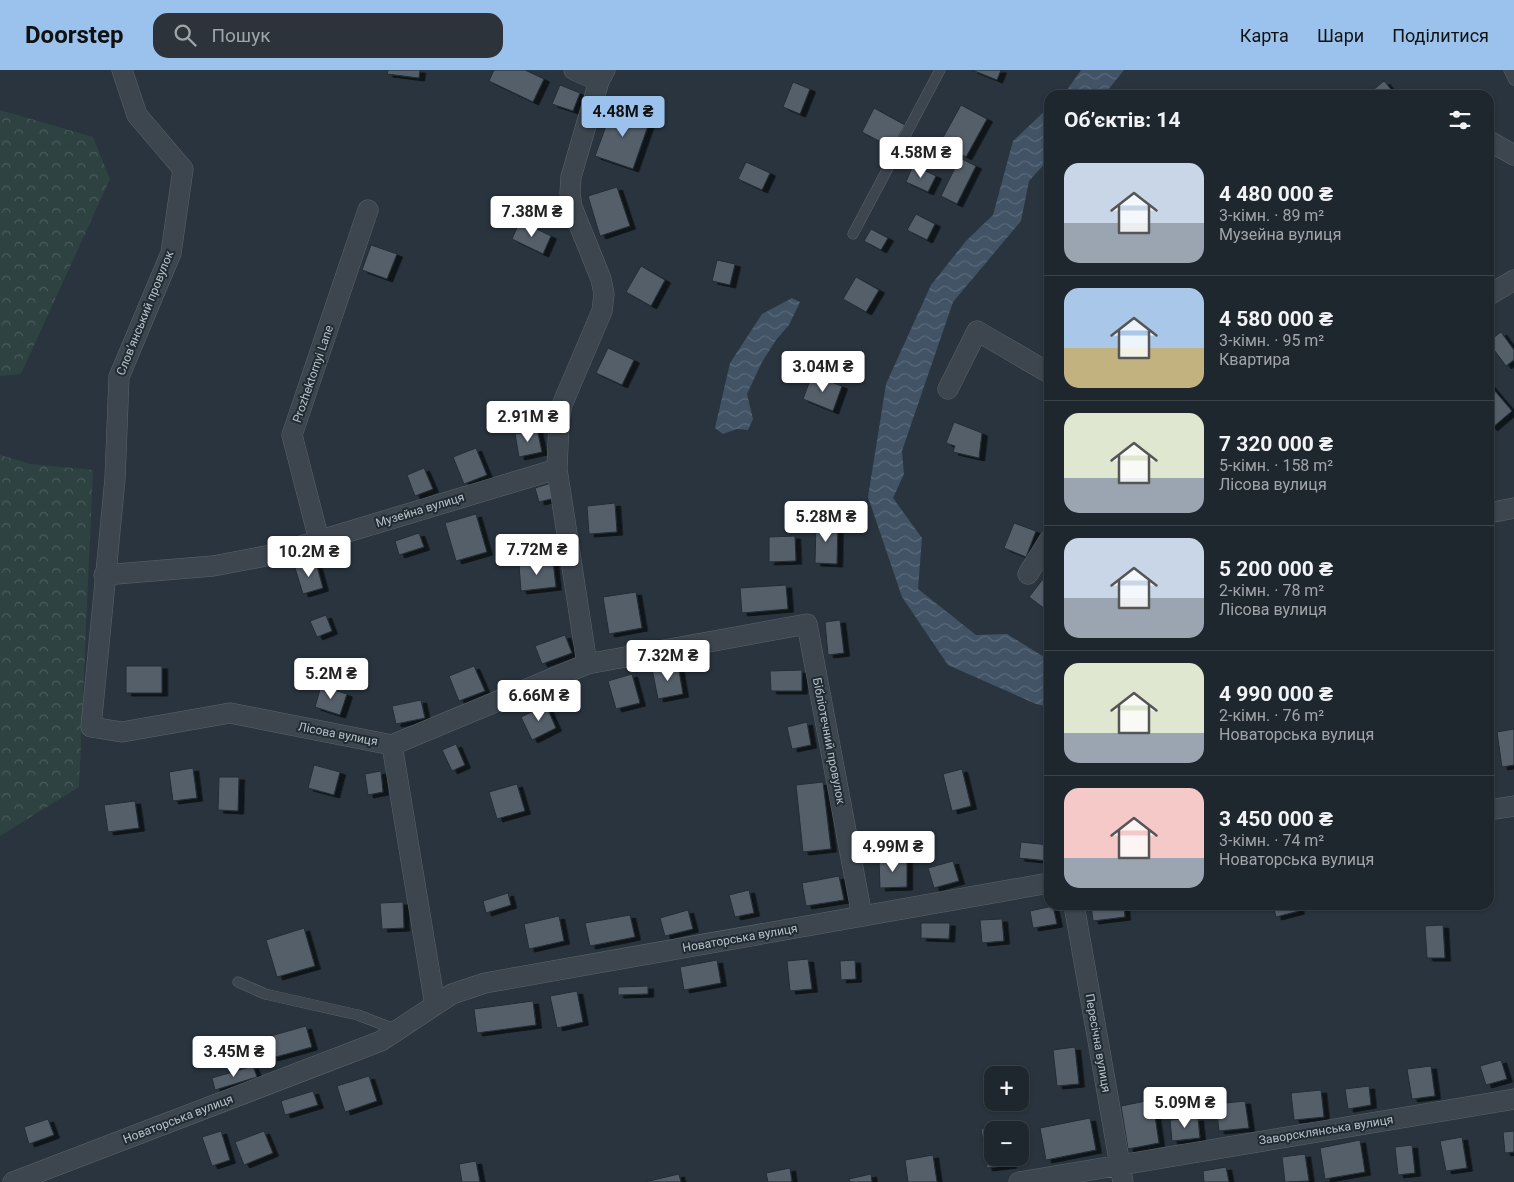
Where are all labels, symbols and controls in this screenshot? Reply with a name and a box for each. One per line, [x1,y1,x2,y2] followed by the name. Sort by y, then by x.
[153,13,503,58] search box
[25,21,123,49] text: Doorstep
[171,21,199,49] icon: search
[211,24,270,47] text: Пошук
[1240,25,1289,46] text: Карта
[1317,25,1364,46] text: Шари
[1392,25,1489,46] text: Поділитися
[577,96,669,138] pin: 4.48M ₴
[593,102,653,121] text: 4.48M ₴
[1446,106,1474,134] icon: filters
[1064,108,1180,132] text: Об’єктів: 14
[875,136,967,179] pin: 4.58M ₴
[891,143,951,162] text: 4.58M ₴
[1219,182,1333,206] text: 4 480 000 ₴
[1104,183,1164,243] icon: home
[486,196,578,238] pin: 7.38M ₴
[502,202,562,221] text: 7.38M ₴
[1219,206,1324,225] text: 3-кімн. · 89 m²
[1219,225,1341,244] text: Музейна вулиця
[114,248,177,377] street label: Словʼянський провулок
[1219,307,1333,331] text: 4 580 000 ₴
[1104,308,1164,368] icon: home
[290,323,336,425] street label: Prozhektornyi Lane
[1219,331,1324,350] text: 3-кімн. · 95 m²
[777,350,869,393] pin: 3.04M ₴
[1219,350,1290,369] text: Квартира
[793,357,853,376] text: 3.04M ₴
[482,400,574,443] pin: 2.91M ₴
[498,407,558,426] text: 2.91M ₴
[1219,432,1333,456] text: 7 320 000 ₴
[1104,433,1164,493] icon: home
[1219,456,1333,475] text: 5-кімн. · 158 m²
[1219,475,1327,494] text: Лісова вулиця
[374,490,466,530] street label: Музейна вулиця
[780,500,872,543] pin: 5.28M ₴
[796,507,856,526] text: 5.28M ₴
[491,534,583,576] pin: 7.72M ₴
[263,536,355,578] pin: 10.2M ₴
[507,540,567,559] text: 7.72M ₴
[279,542,339,561] text: 10.2M ₴
[1219,557,1333,581] text: 5 200 000 ₴
[1104,558,1164,618] icon: home
[1219,581,1324,600] text: 2-кімн. · 78 m²
[1219,600,1327,619] text: Лісова вулиця
[622,640,714,682] pin: 7.32M ₴
[638,646,698,665] text: 7.32M ₴
[290,658,372,700] pin: 5.2M ₴
[305,664,357,683] text: 5.2M ₴
[810,677,848,806] street label: Бібліотечний провулок
[493,680,585,722] pin: 6.66M ₴
[1219,682,1333,706] text: 4 990 000 ₴
[1104,683,1164,743] icon: home
[509,686,569,705] text: 6.66M ₴
[1219,706,1324,725] text: 2-кімн. · 76 m²
[297,719,379,749] street label: Лісова вулиця
[1219,725,1374,744] text: Новаторська вулиця
[1219,807,1333,831] text: 3 450 000 ₴
[1104,808,1164,868] icon: home
[847,830,939,873] pin: 4.99M ₴
[1219,831,1324,850] text: 3-кімн. · 74 m²
[863,837,923,856] text: 4.99M ₴
[1219,850,1374,869] text: Новаторська вулиця
[681,921,799,955] street label: Новаторська вулиця
[1082,993,1114,1093] street label: Пересічна вулиця
[188,1036,280,1078] pin: 3.45M ₴
[204,1042,264,1061] text: 3.45M ₴
[984,1066,1029,1166] map controls
[984,1066,1029,1111] button: +
[1139,1086,1231,1129] pin: 5.09M ₴
[121,1092,235,1146] street label: Новаторська вулиця
[1155,1093,1215,1112] text: 5.09M ₴
[1258,1112,1394,1148] street label: Заворсклянська вулиця
[984,1121,1029,1166] button: −

